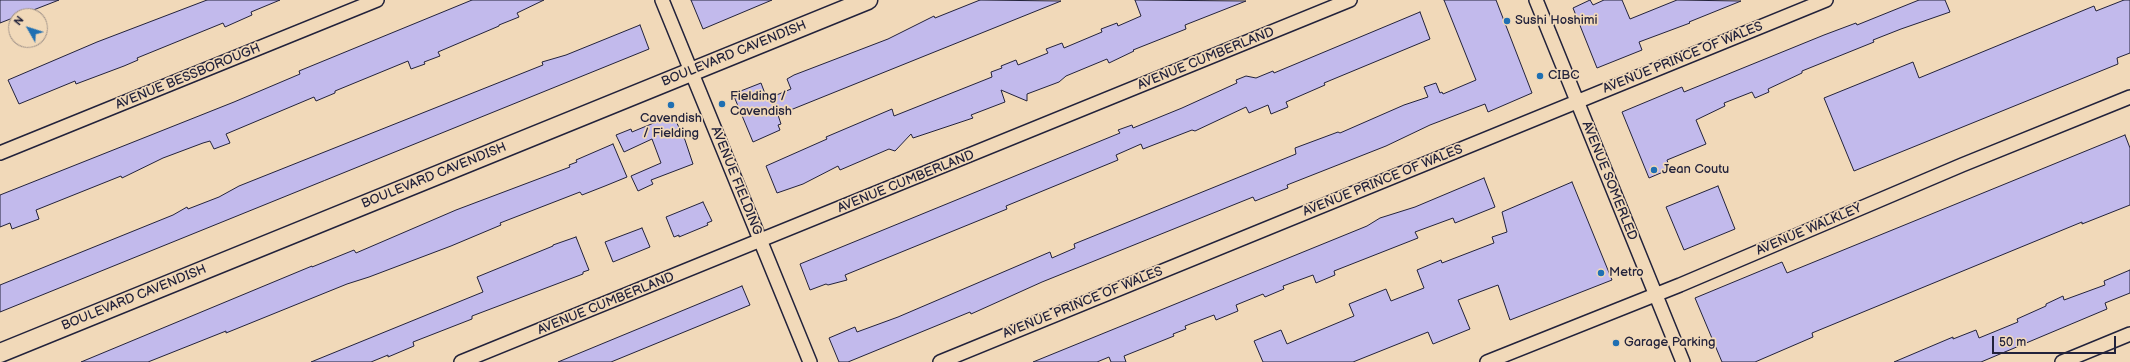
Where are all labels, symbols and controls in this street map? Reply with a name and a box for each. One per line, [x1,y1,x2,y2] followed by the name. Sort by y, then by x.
[8,8,48,48] north arrow
[11,13,27,28] text: N
[1515,13,1598,29] place label: Sushi Hoshimi
[1502,16,1512,26] marker: Sushi Hoshimi
[659,18,809,90] street label: BOULEVARD CAVENDISH
[1601,19,1765,97] street label: AVENUE PRINCE OF WALES
[1135,24,1277,94] street label: AVENUE CUMBERLAND
[113,41,263,113] street label: AVENUE BESSBOROUGH
[1548,68,1579,84] place label: CIBC
[1535,71,1545,81] marker: CIBC
[730,89,792,120] place label: Fielding / Cavendish
[717,99,727,109] marker: Fielding / Cavendish
[666,100,676,110] marker: Cavendish / Fielding
[640,111,702,142] place label: Cavendish / Fielding
[1578,119,1640,243] street label: AVENUE SOMERLED
[707,124,765,238] street label: AVENUE FIELDING
[359,140,509,212] street label: BOULEVARD CAVENDISH
[1301,142,1465,220] street label: AVENUE PRINCE OF WALES
[835,147,977,217] street label: AVENUE CUMBERLAND
[1662,162,1729,178] place label: Jean Coutu
[1649,165,1659,175] marker: Jean Coutu
[1754,201,1864,259] street label: AVENUE WALKLEY
[59,262,209,334] street label: BOULEVARD CAVENDISH
[1001,264,1165,342] street label: AVENUE PRINCE OF WALES
[1609,265,1644,281] place label: Metro
[1596,268,1606,278] marker: Metro
[535,269,677,339] street label: AVENUE CUMBERLAND
[1994,328,2118,354] scale bar
[1624,335,1716,351] place label: Garage Parking
[1999,335,2026,350] text: 50 m
[1611,338,1621,348] marker: Garage Parking

